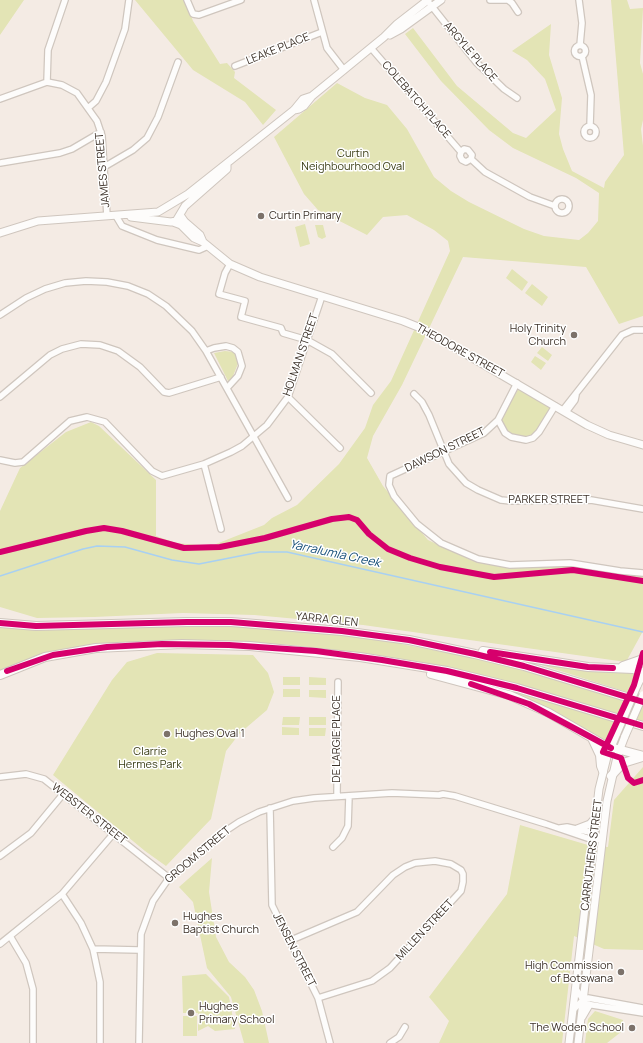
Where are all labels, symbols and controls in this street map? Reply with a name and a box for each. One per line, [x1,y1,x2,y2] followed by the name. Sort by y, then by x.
[441,19,499,85] street label: ARGYLE PLACE
[244,30,312,68] street label: LEAKE PLACE
[379,59,453,141] street label: COLEBATCH PLACE
[93,132,113,208] street label: JAMES STREET
[301,147,405,173] park label: Curtin Neighbourhood Oval
[269,209,341,223] place label: Curtin Primary
[256,211,266,221] marker: Curtin Primary
[281,312,321,398] street label: HOLMAN STREET
[414,321,506,381] street label: THEODORE STREET
[510,322,566,348] place label: Holy Trinity Church
[569,330,579,340] marker: Holy Trinity Church
[403,425,487,475] street label: DAWSON STREET
[508,493,590,507] street label: PARKER STREET
[288,537,382,571] water label: Yarralumla Creek
[295,610,359,630] street label: YARRA GLEN
[330,695,344,783] street label: DE LARGIE PLACE
[175,727,245,741] place label: Hughes Oval 1
[162,729,172,739] marker: Hughes Oval 1
[118,745,182,771] park label: Clarrie Hermes Park
[49,781,129,847] street label: WEBSTER STREET
[579,799,605,911] street label: CARRUTHERS STREET
[163,824,233,886] street label: GROOM STREET
[393,897,457,963] street label: MILLEN STREET
[183,910,259,936] place label: Hughes Baptist Church
[270,911,318,989] street label: JENSEN STREET
[170,918,180,928] marker: Hughes Baptist Church
[525,959,613,985] place label: High Commission of Botswana
[616,967,626,977] marker: High Commission of Botswana
[199,1000,274,1026] place label: Hughes Primary School
[186,1008,196,1018] marker: Hughes Primary School
[530,1021,624,1035] place label: The Woden School
[627,1023,637,1033] marker: The Woden School

